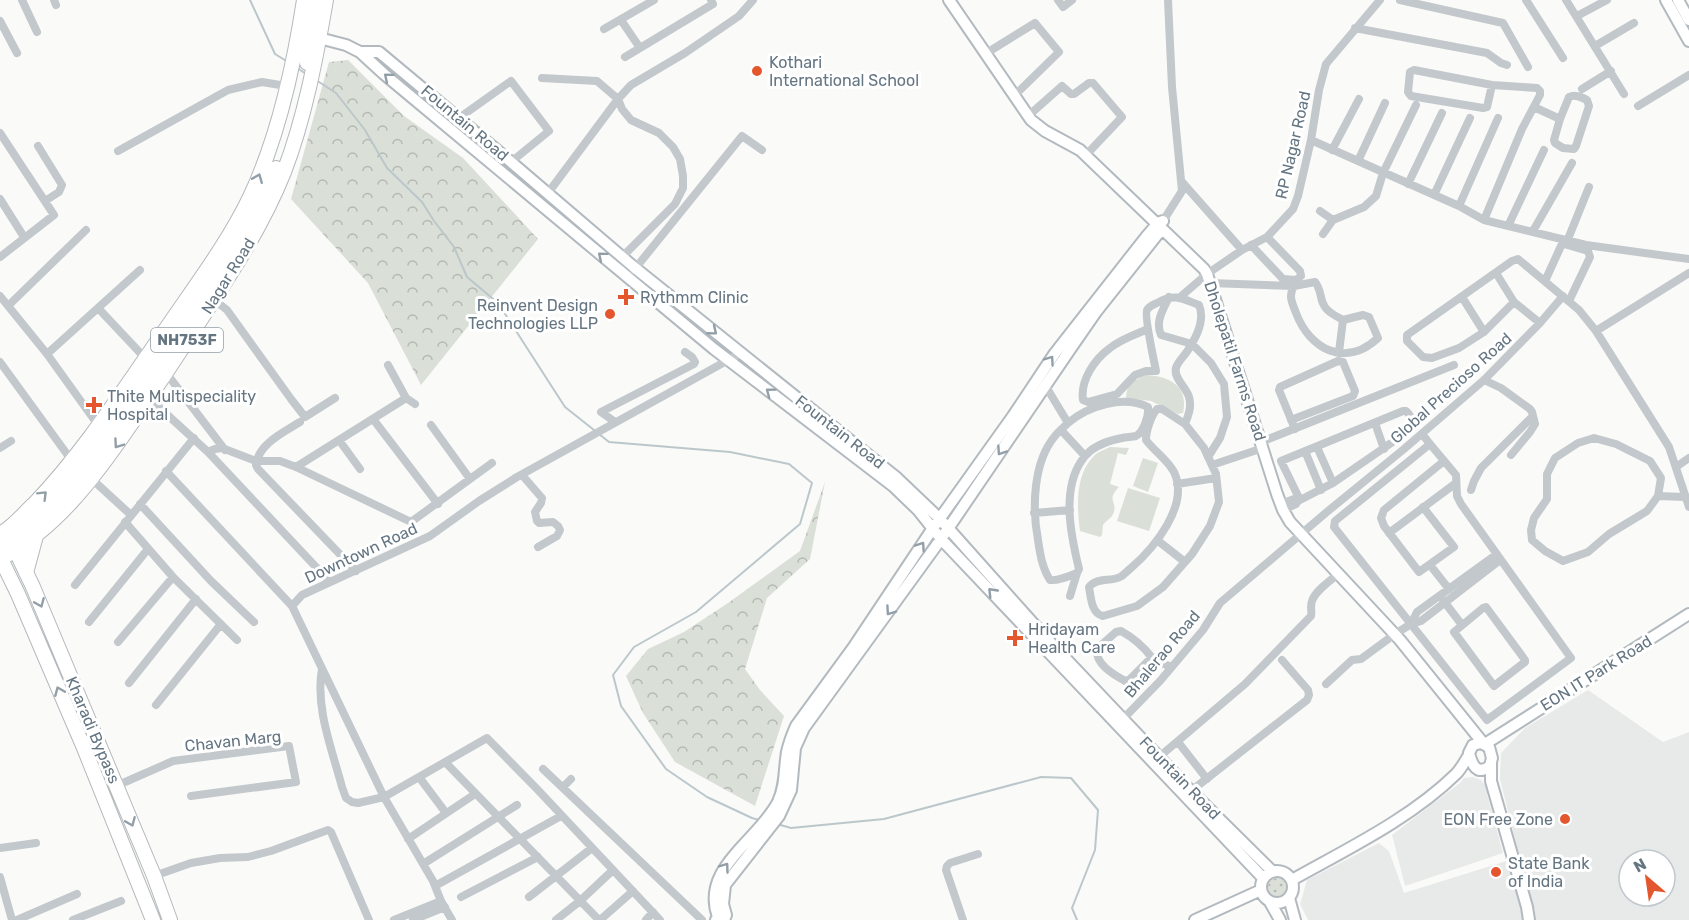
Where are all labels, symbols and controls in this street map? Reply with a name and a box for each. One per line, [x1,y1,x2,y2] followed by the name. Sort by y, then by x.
[769,53,919,90] place label: Kothari International School
[750,64,764,78] marker: Kothari International School
[384,73,395,84] one-way arrow
[418,81,512,165] street label: Fountain Road
[1271,89,1315,201] street label: RP Nagar Road
[251,173,263,184] one-way arrow
[197,235,259,317] street label: Nagar Road
[598,252,609,263] one-way arrow
[1200,279,1270,443] street label: Dholepatil Farms Road
[617,288,635,306] marker: Rythmm Clinic
[640,288,749,307] place label: Rythmm Clinic
[468,296,598,333] place label: Reinvent Design Technologies LLP
[603,307,617,321] marker: Reinvent Design Technologies LLP
[707,324,718,335] one-way arrow
[151,328,223,352] road number: NH753F
[1387,329,1515,447] street label: Global Precioso Road
[1043,356,1055,366] one-way arrow
[107,387,256,424] place label: Thite Multispeciality Hospital
[766,388,777,399] one-way arrow
[792,391,888,473] street label: Fountain Road
[85,396,103,414] marker: Thite Multispeciality Hospital
[114,437,125,448] one-way arrow
[997,444,1008,455] one-way arrow
[35,491,46,502] one-way arrow
[302,519,420,587] street label: Downtown Road
[913,542,924,553] one-way arrow
[988,588,999,599] one-way arrow
[33,597,45,608] one-way arrow
[886,605,897,616] one-way arrow
[1120,607,1204,701] street label: Bhalerao Road
[1028,620,1115,657] place label: Hridayam Health Care
[1006,629,1024,647] marker: Hridayam Health Care
[1537,631,1655,715] street label: EON IT Park Road
[62,674,124,786] street label: Kharadi Bypass
[54,686,66,697] one-way arrow
[184,726,282,756] street label: Chavan Marg
[1136,733,1224,823] street label: Fountain Road
[1443,810,1553,829] place label: EON Free Zone
[1558,812,1572,826] marker: EON Free Zone
[124,816,136,827] one-way arrow
[1617,848,1677,908] north arrow
[1508,854,1590,891] place label: State Bank of India
[1630,854,1650,876] text: N
[718,863,729,874] one-way arrow
[1489,865,1503,879] marker: State Bank of India

